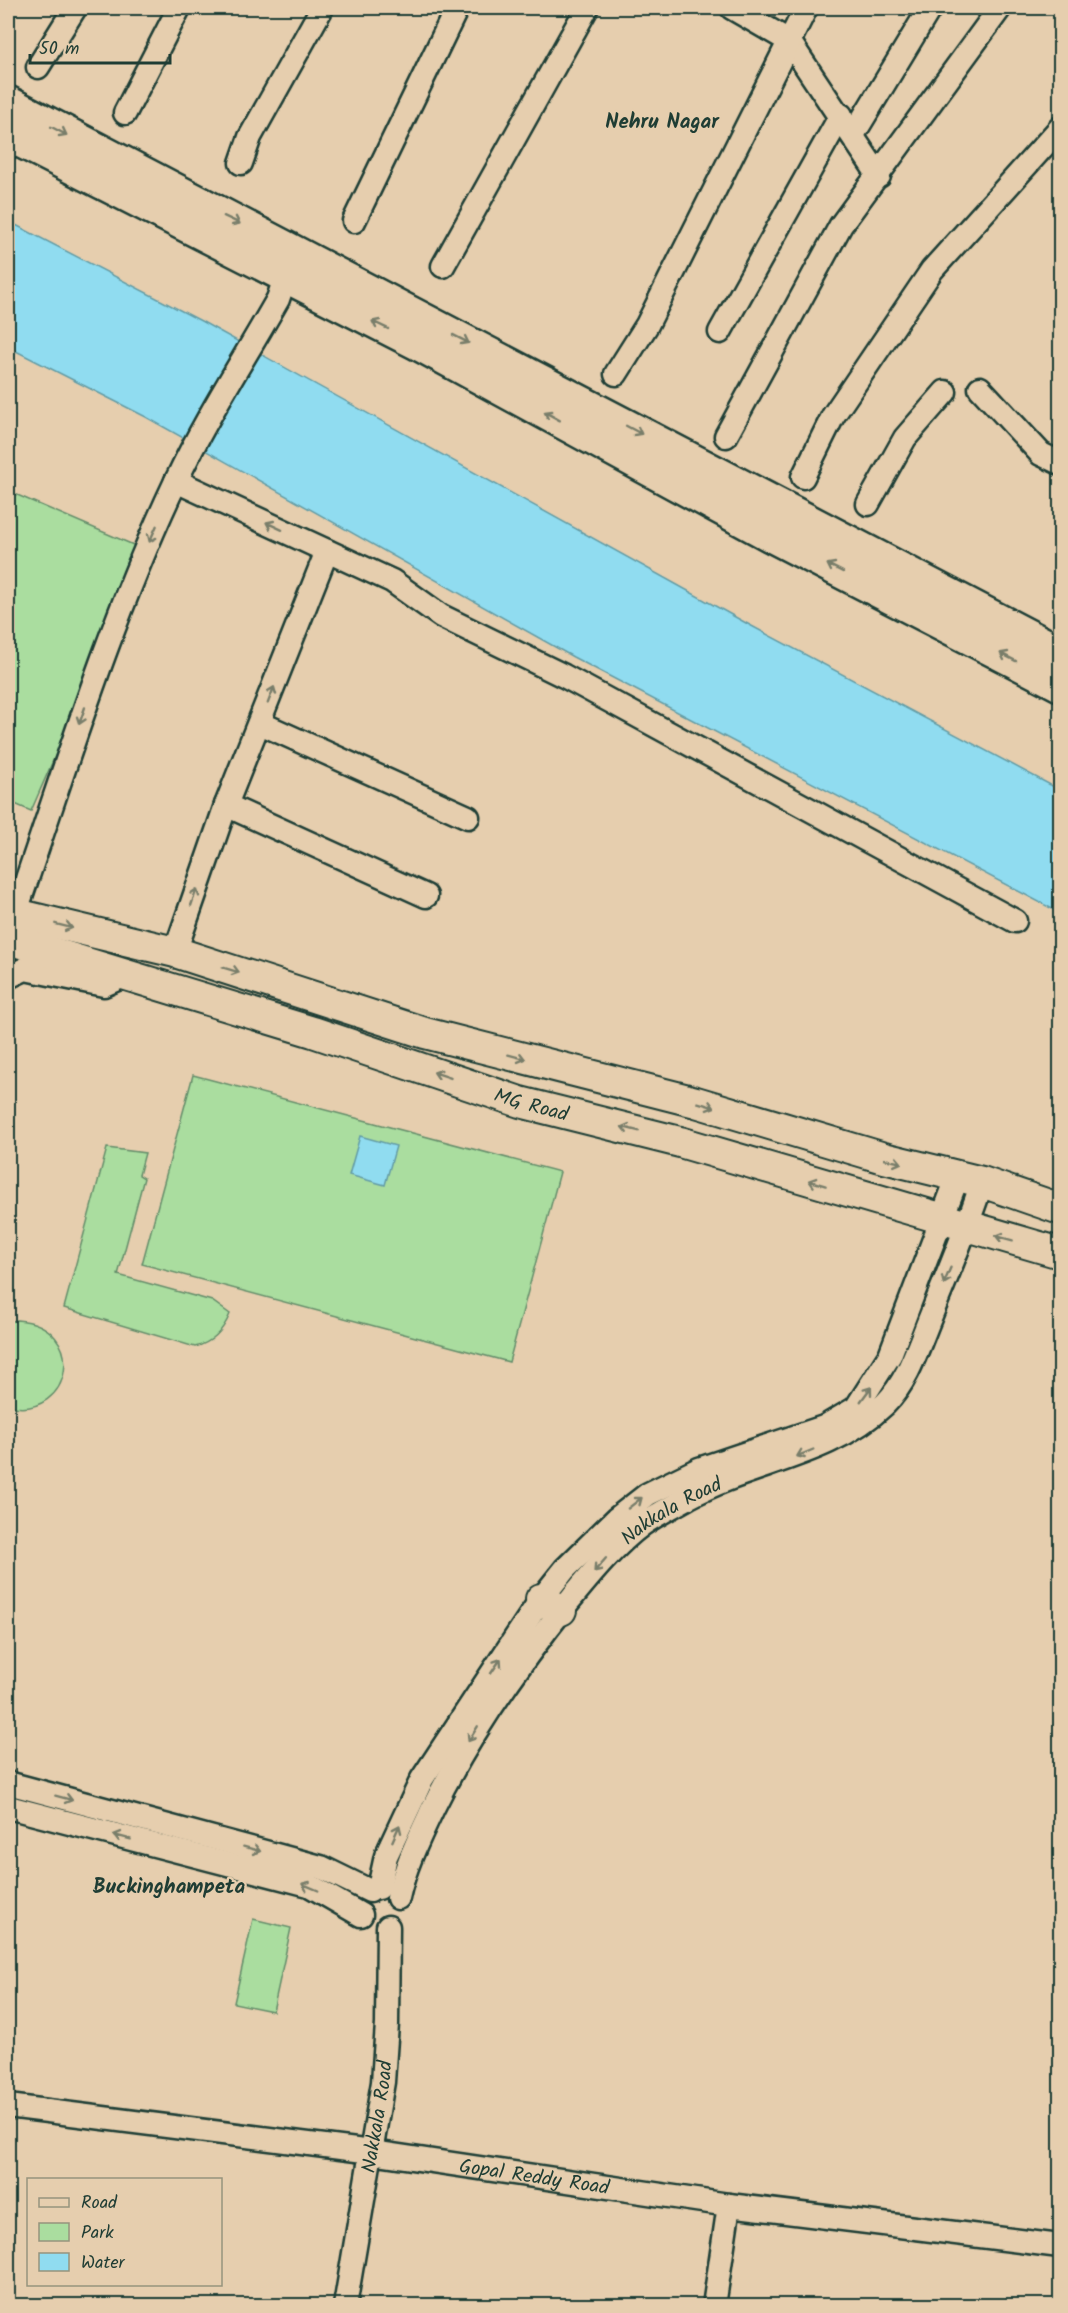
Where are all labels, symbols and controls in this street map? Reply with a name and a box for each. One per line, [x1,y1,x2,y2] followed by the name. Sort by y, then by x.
[30,27,170,65] scale bar
[39,35,79,64] text: 50 m
[605,106,720,139] district label: Nehru Nagar
[50,125,68,137] one-way arrow
[223,215,241,227] one-way arrow
[372,318,390,330] one-way arrow
[452,334,470,346] one-way arrow
[544,410,561,422] one-way arrow
[625,424,642,436] one-way arrow
[265,520,283,532] one-way arrow
[147,525,158,543] one-way arrow
[826,562,844,574] one-way arrow
[1000,651,1018,663] one-way arrow
[266,687,277,705] one-way arrow
[76,706,87,725] one-way arrow
[189,888,200,907] one-way arrow
[54,921,73,933] one-way arrow
[221,965,240,976] one-way arrow
[507,1052,526,1064] one-way arrow
[433,1069,452,1080] one-way arrow
[489,1080,573,1132] street label: MG Road
[696,1100,715,1111] one-way arrow
[620,1123,639,1135] one-way arrow
[884,1155,903,1167] one-way arrow
[808,1177,827,1188] one-way arrow
[995,1232,1014,1243] one-way arrow
[941,1267,952,1285] one-way arrow
[860,1387,872,1403] one-way arrow
[796,1448,814,1459] one-way arrow
[614,1469,728,1554] street label: Nakkala Road
[627,1496,643,1509] one-way arrow
[593,1557,607,1572] one-way arrow
[490,1658,502,1675] one-way arrow
[467,1725,479,1742] one-way arrow
[54,1793,73,1805] one-way arrow
[390,1824,402,1842] one-way arrow
[112,1831,131,1843] one-way arrow
[243,1843,262,1855] one-way arrow
[93,1871,246,1904] district label: Buckinghampeta
[301,1881,320,1892] one-way arrow
[354,2058,403,2176] street label: Nakkala Road
[457,2151,612,2205] street label: Gopal Reddy Road
[27,2178,222,2286] legend
[81,2189,118,2218] text: Road
[81,2219,114,2248] text: Park
[81,2249,126,2278] text: Water

